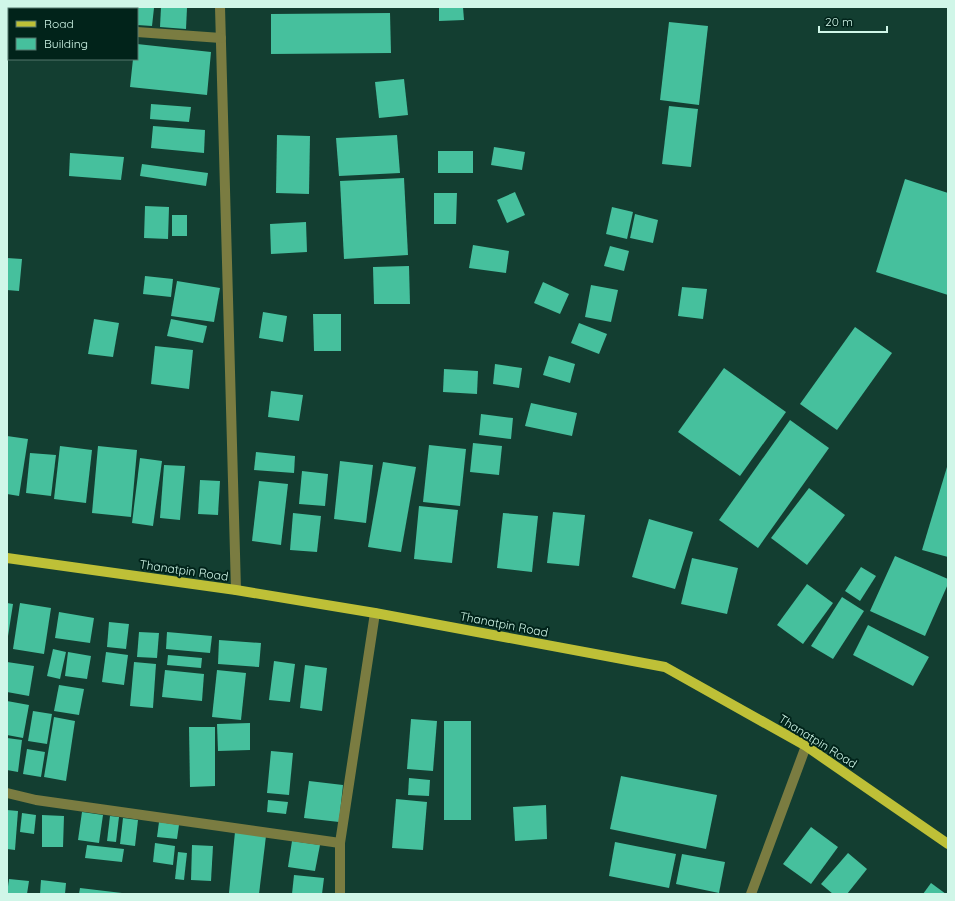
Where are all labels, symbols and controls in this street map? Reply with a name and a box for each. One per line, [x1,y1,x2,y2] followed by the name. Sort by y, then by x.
[8,8,138,60] legend
[819,8,887,34] scale bar
[825,14,853,29] text: 20 m
[44,16,74,31] text: Road
[44,36,88,51] text: Building
[139,556,229,584] street label: Thanatpin Road
[459,608,549,640] street label: Thanatpin Road
[776,711,860,771] street label: Thanatpin Road

